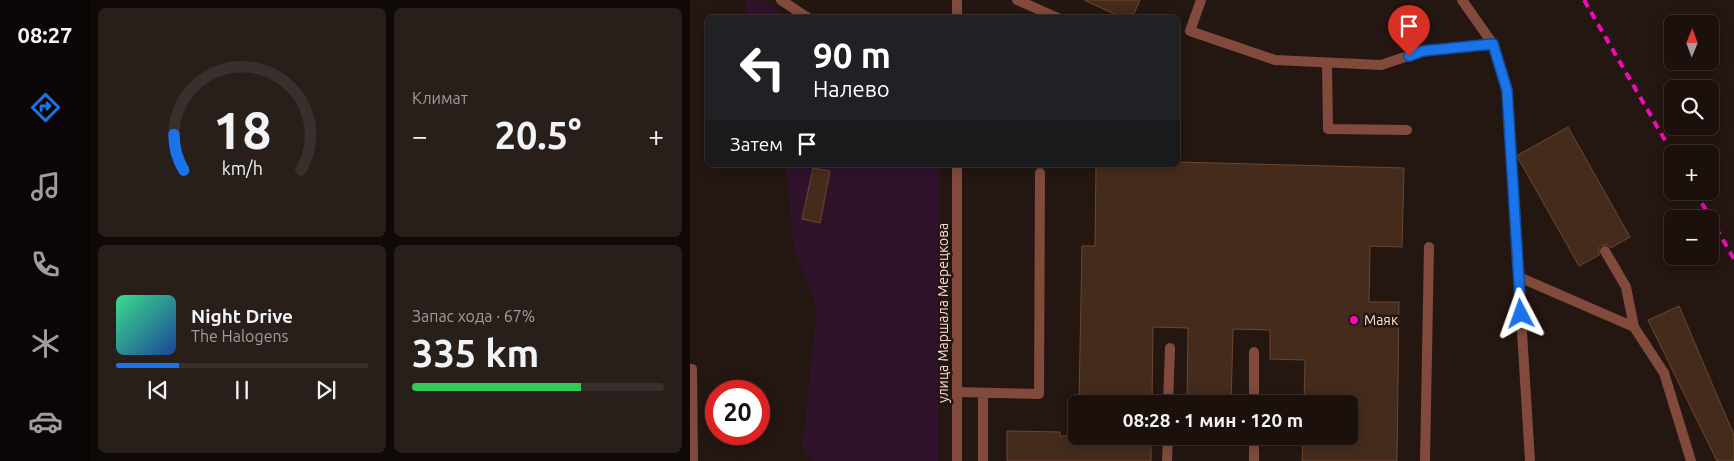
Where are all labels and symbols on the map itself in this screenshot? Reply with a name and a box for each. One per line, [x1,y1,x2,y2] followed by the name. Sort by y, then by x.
[1388,5,1430,56] pin
[1664,15,1719,70] north arrow
[935,223,951,403] street label: улица Маршала Мерецкова
[1494,287,1546,339] position arrow
[1364,312,1398,328] place label: Маяк
[1348,314,1360,326] marker: Маяк
[705,380,770,445] speed limit sign: 20

